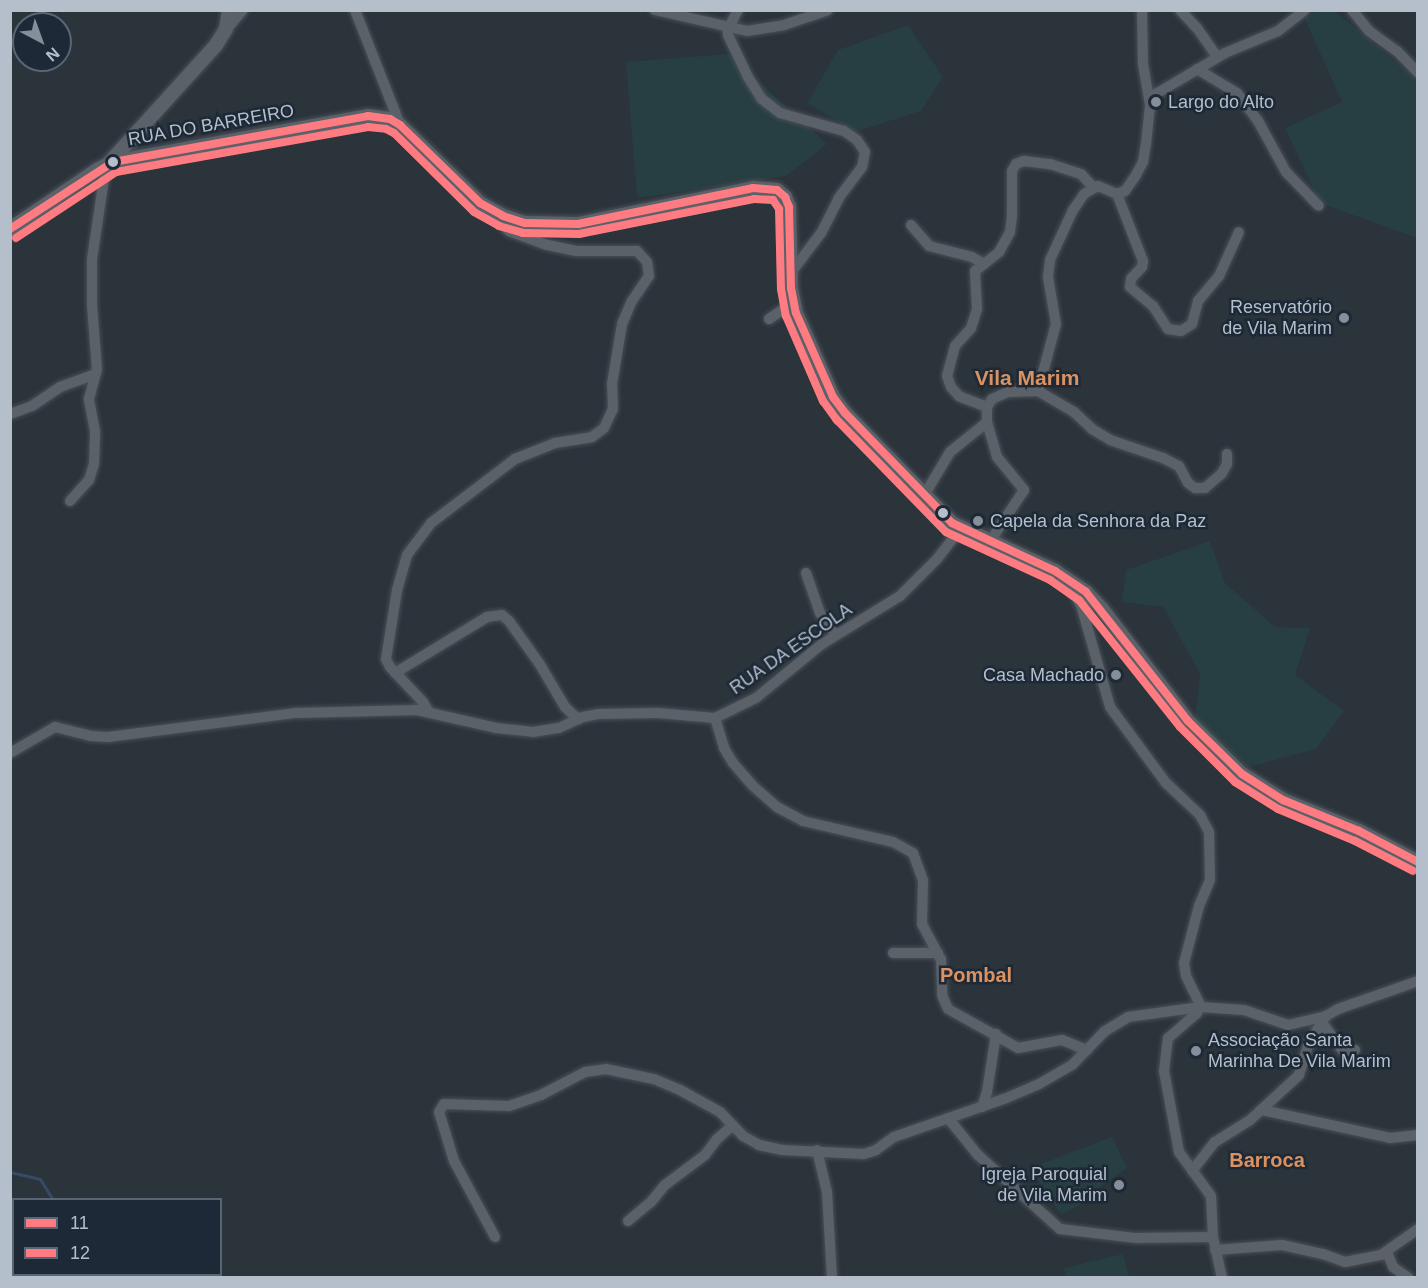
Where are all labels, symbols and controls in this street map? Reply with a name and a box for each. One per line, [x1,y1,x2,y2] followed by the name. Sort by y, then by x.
[12,12,72,72] north arrow
[43,44,63,65] text: N
[1168,91,1275,113] place label: Largo do Alto
[1149,95,1163,109] marker: Largo do Alto
[126,100,296,150] street label: RUA DO BARREIRO
[107,156,119,168] unlabelled marker
[1222,297,1332,340] place label: Reservatório de Vila Marim
[1337,311,1351,325] marker: Reservatório de Vila Marim
[975,365,1079,391] district label: Vila Marim
[937,507,949,519] unlabelled marker
[990,510,1206,532] place label: Capela da Senhora da Paz
[971,514,985,528] marker: Capela da Senhora da Paz
[725,598,857,700] street label: RUA DA ESCOLA
[983,664,1104,686] place label: Casa Machado
[1109,668,1123,682] marker: Casa Machado
[940,963,1012,987] district label: Pombal
[1208,1030,1391,1072] place label: Associação Santa Marinha De Vila Marim
[1189,1044,1203,1058] marker: Associação Santa Marinha De Vila Marim
[1229,1148,1305,1172] district label: Barroca
[981,1164,1107,1206] place label: Igreja Paroquial de Vila Marim
[1112,1178,1126,1192] marker: Igreja Paroquial de Vila Marim
[12,1198,222,1276] legend
[70,1213,89,1233] text: 11
[70,1243,90,1263] text: 12

